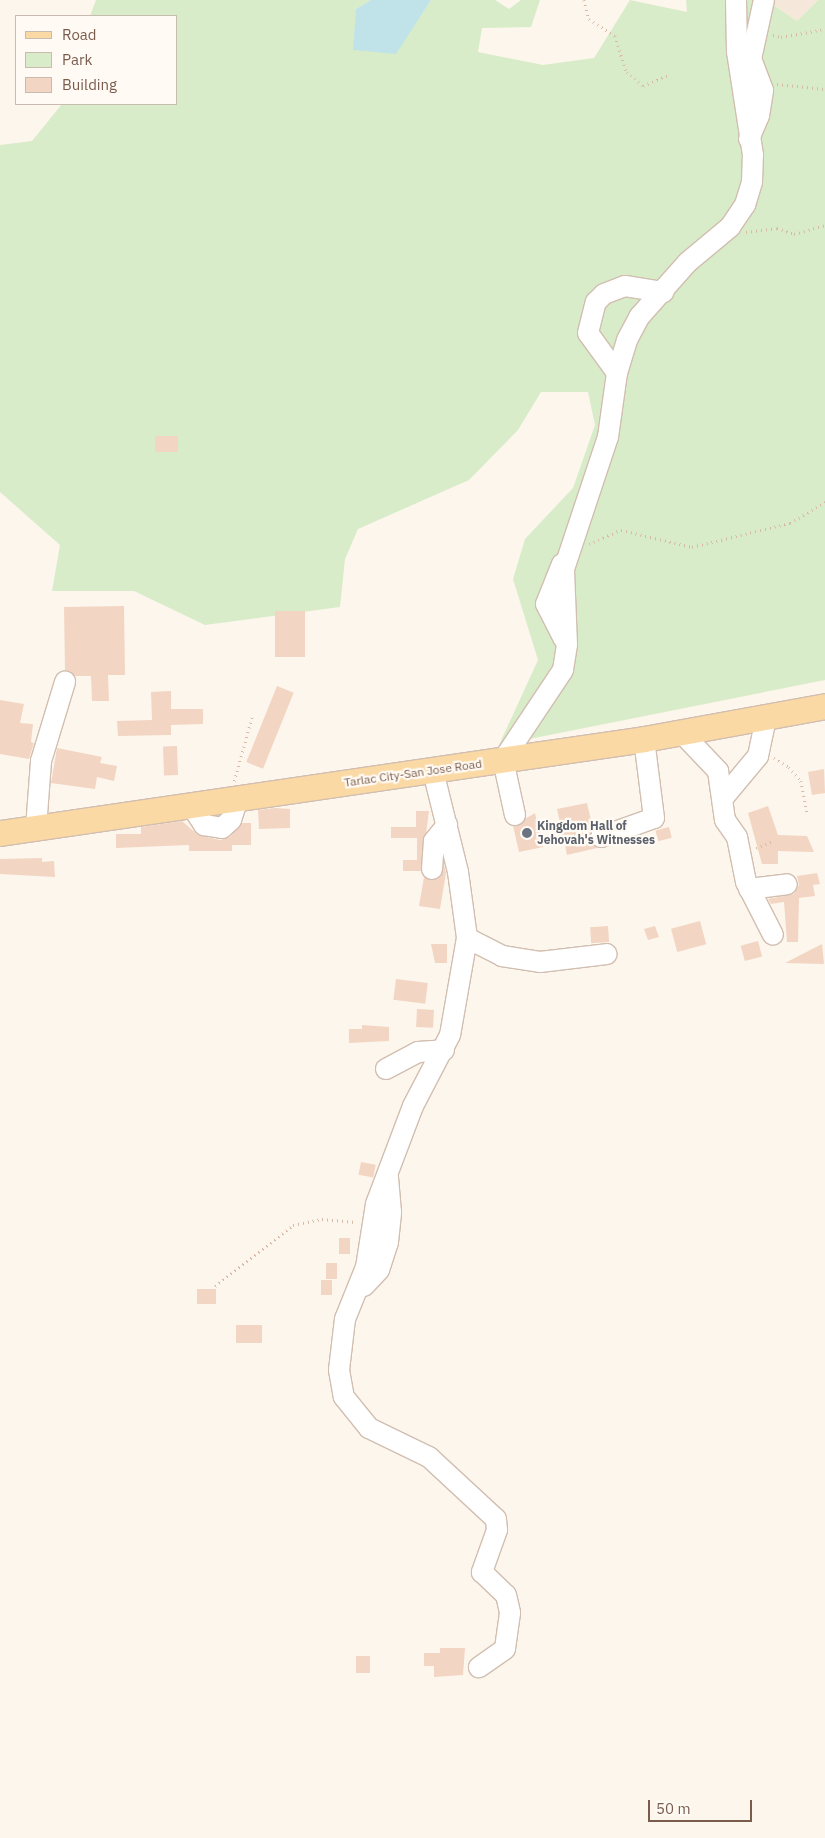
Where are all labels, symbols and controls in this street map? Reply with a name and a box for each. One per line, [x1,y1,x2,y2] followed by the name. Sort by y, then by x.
[15,15,178,105] legend
[62,25,97,44] text: Road
[62,50,92,69] text: Park
[62,75,117,94] text: Building
[343,756,483,790] street label: Tarlac City-San Jose Road
[537,819,655,847] place label: Kingdom Hall of Jehovah's Witnesses
[521,827,533,839] marker: Kingdom Hall of Jehovah's Witnesses
[650,1790,754,1822] scale bar
[656,1799,691,1818] text: 50 m

